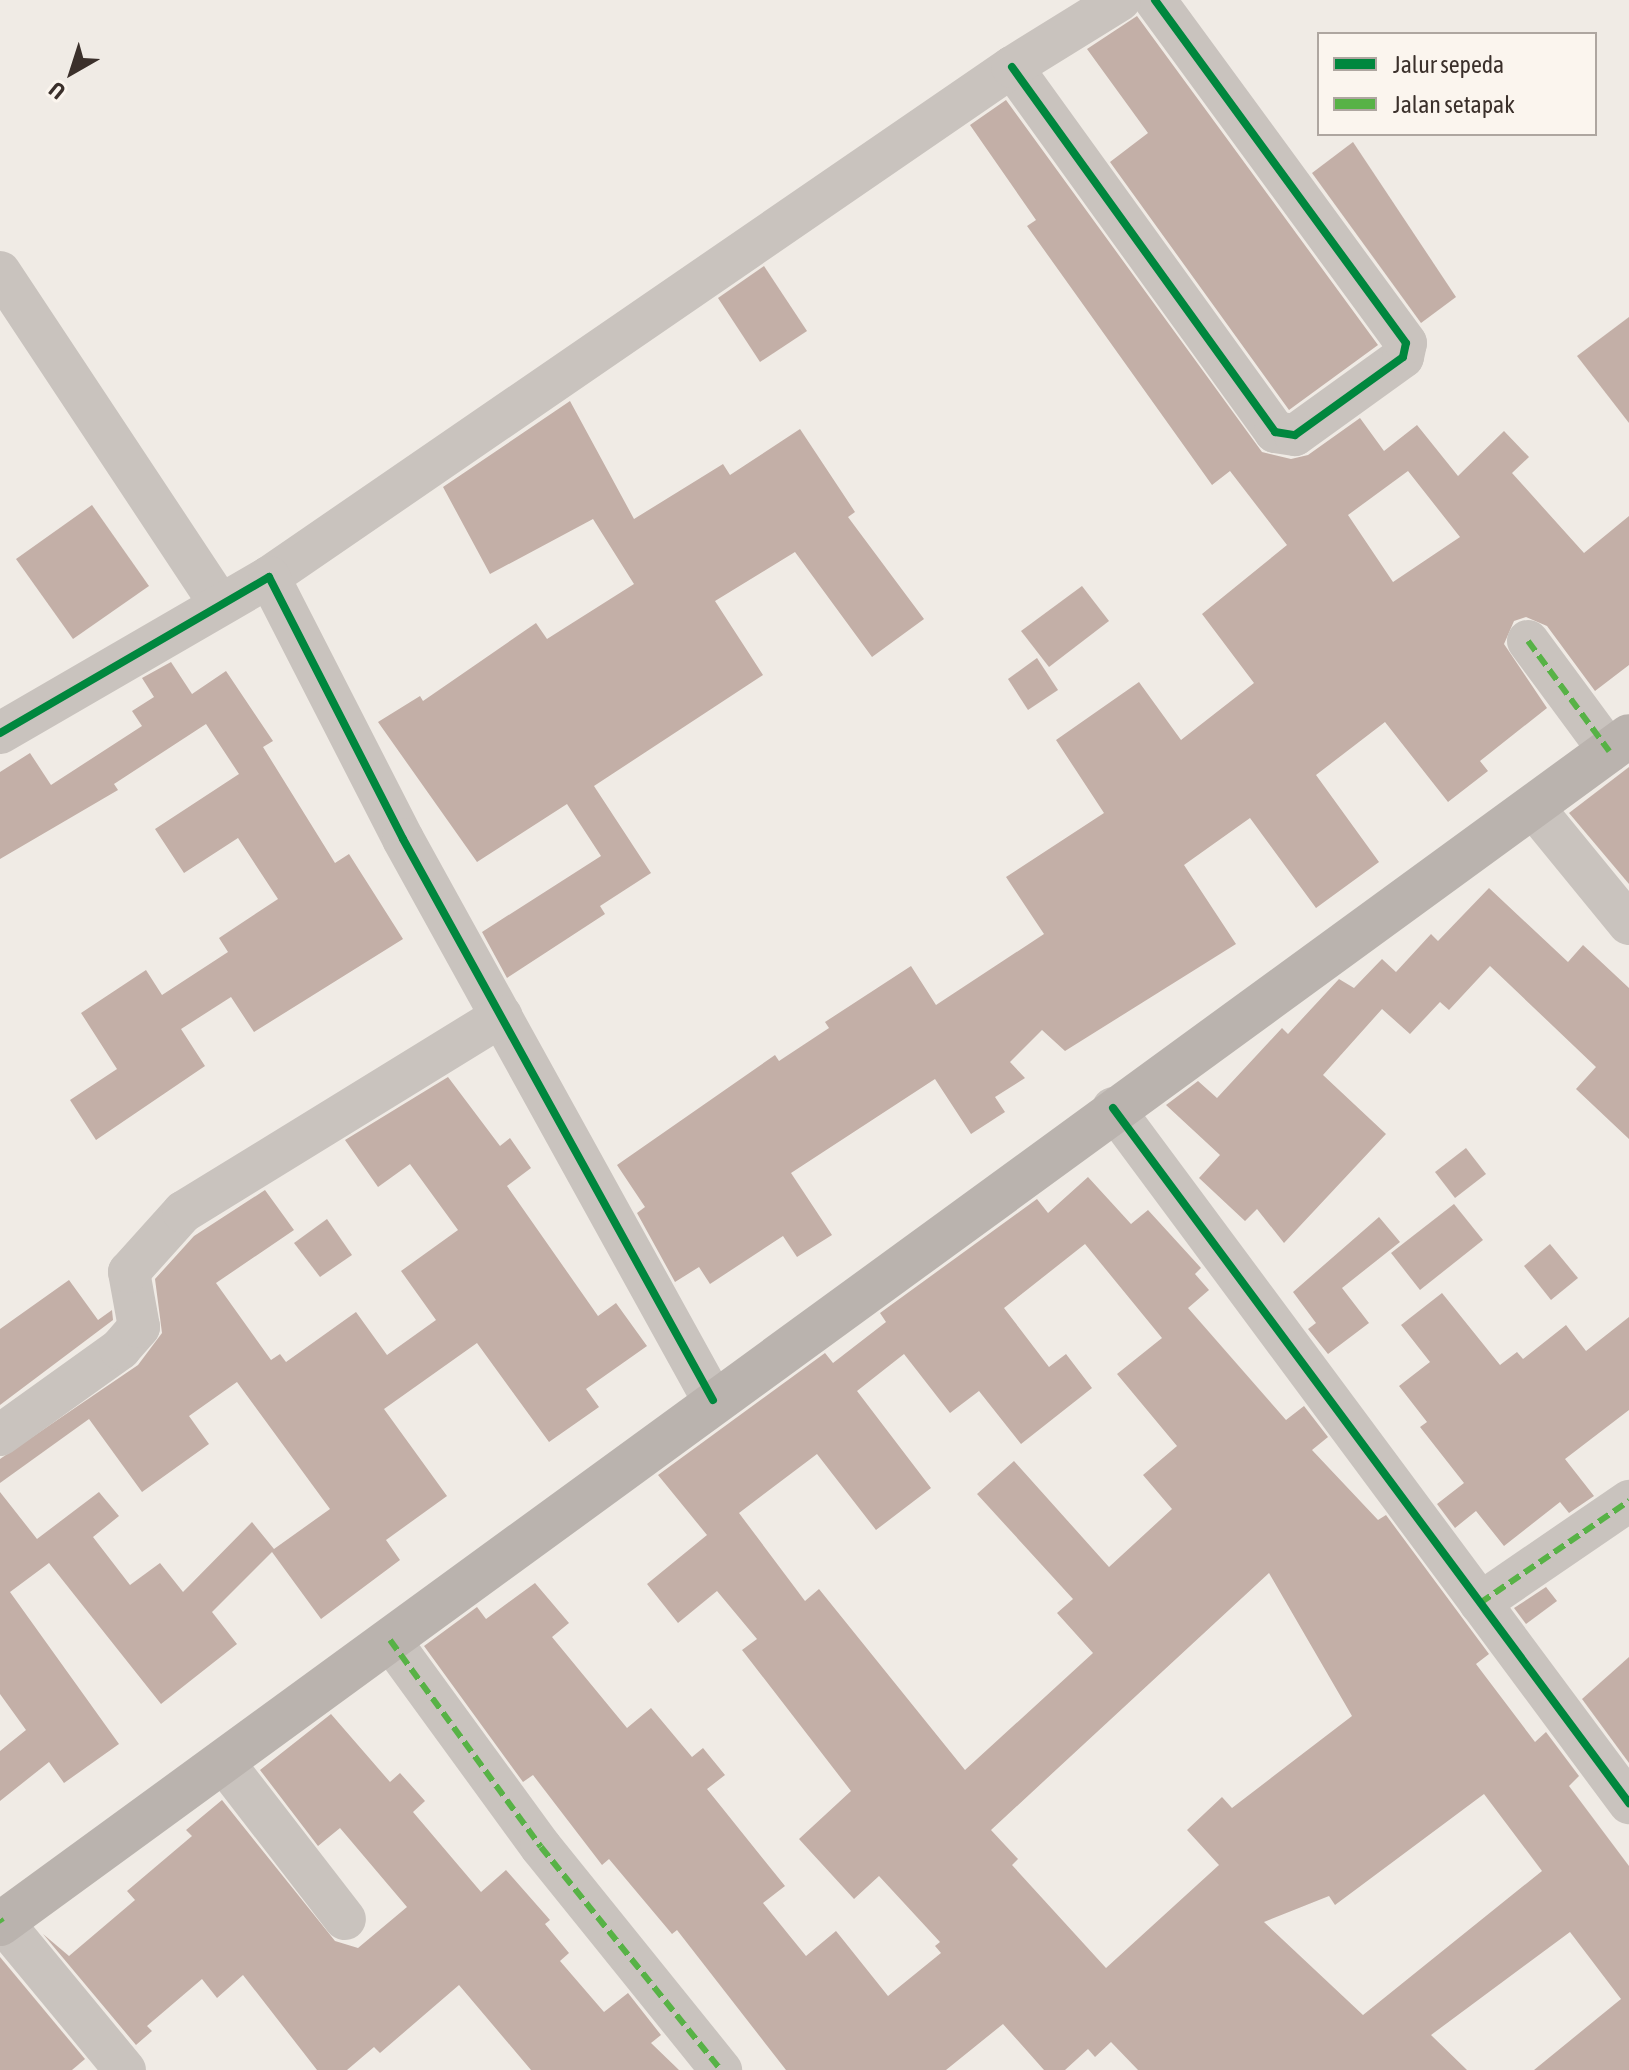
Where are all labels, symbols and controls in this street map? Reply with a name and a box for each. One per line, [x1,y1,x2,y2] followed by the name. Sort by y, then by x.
[32,32,112,112] north arrow
[1317,32,1597,136] legend
[1393,51,1504,78] text: Jalur sepeda
[44,76,70,105] text: U
[1393,91,1515,118] text: Jalan setapak

